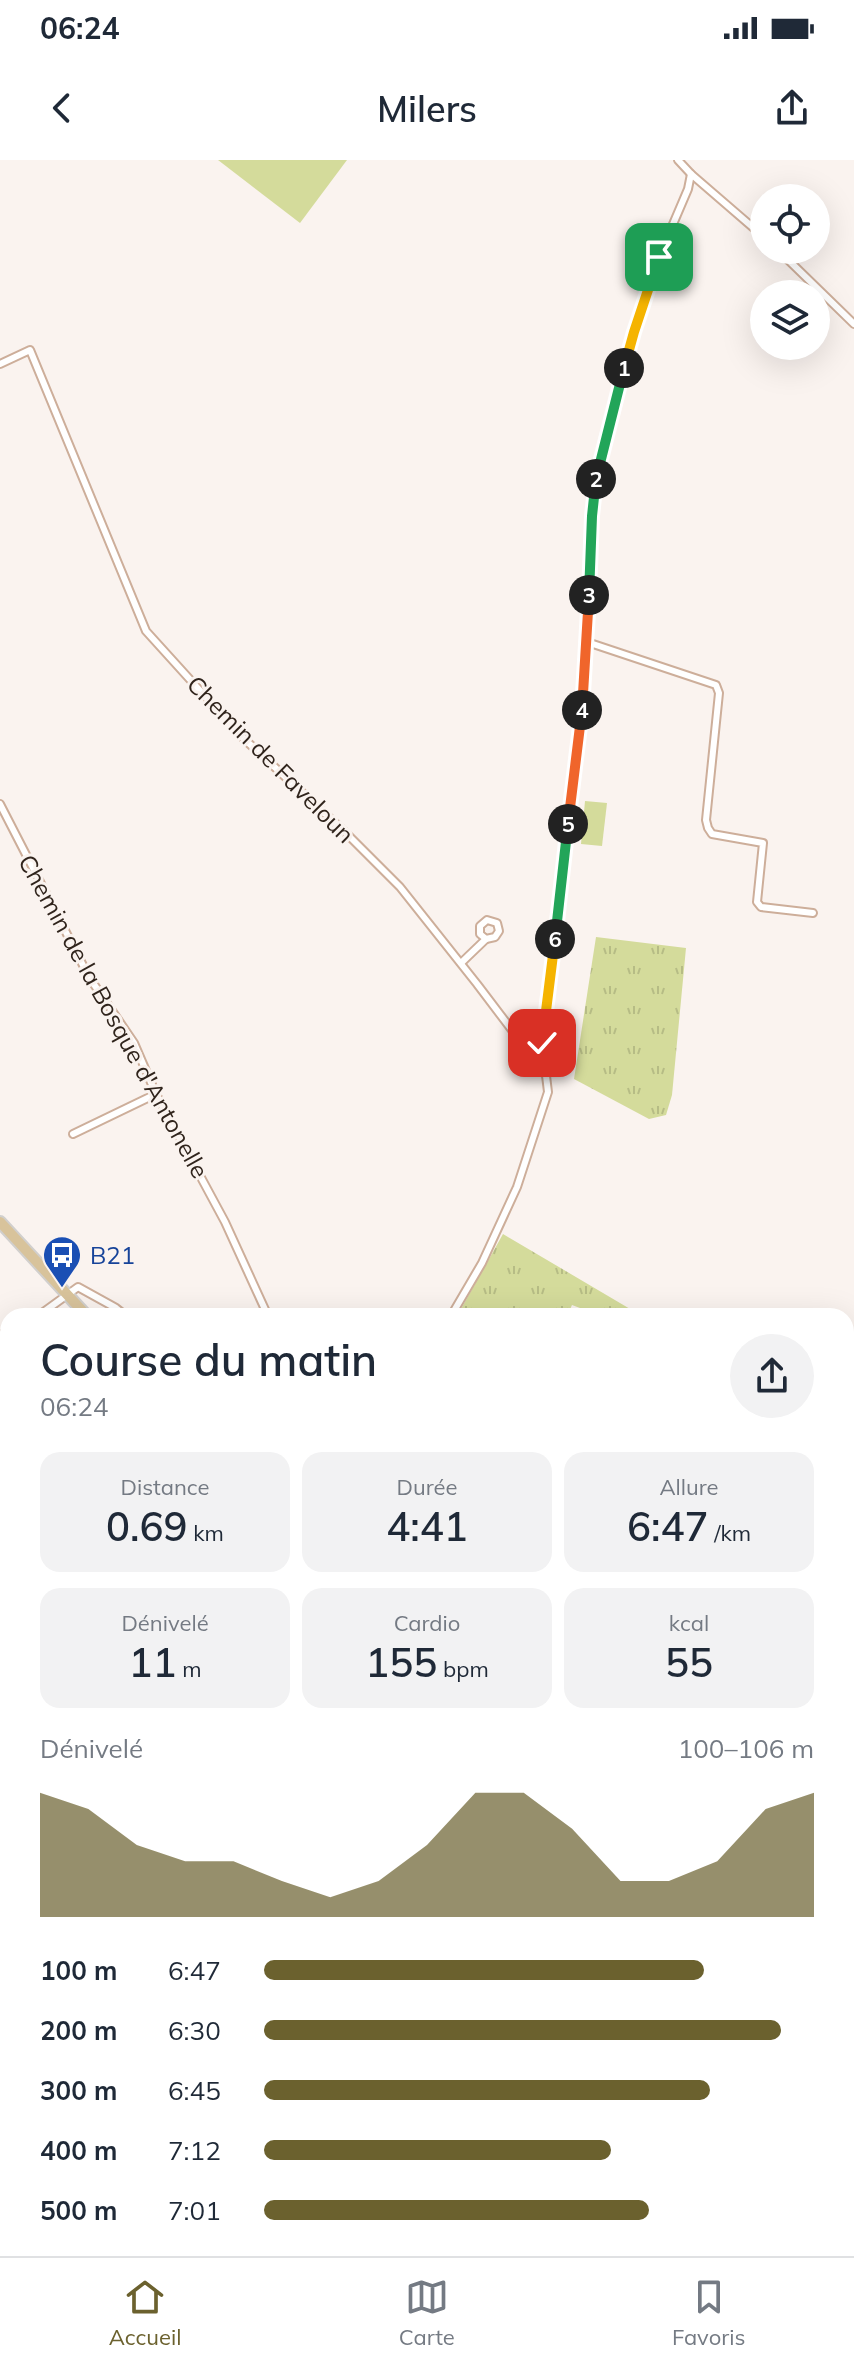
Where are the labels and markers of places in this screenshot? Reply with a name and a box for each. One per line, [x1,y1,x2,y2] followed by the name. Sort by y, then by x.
[625,223,693,291] pin
[604,348,644,388] pin: 1
[576,459,616,499] pin: 2
[569,575,609,615] pin: 3
[562,690,602,730] pin: 4
[548,804,588,844] pin: 5
[535,919,575,959] pin: 6
[508,1009,576,1077] pin
[41,1234,83,1289] bus stop icon: B21
[90,1240,135,1270] place label: B21

